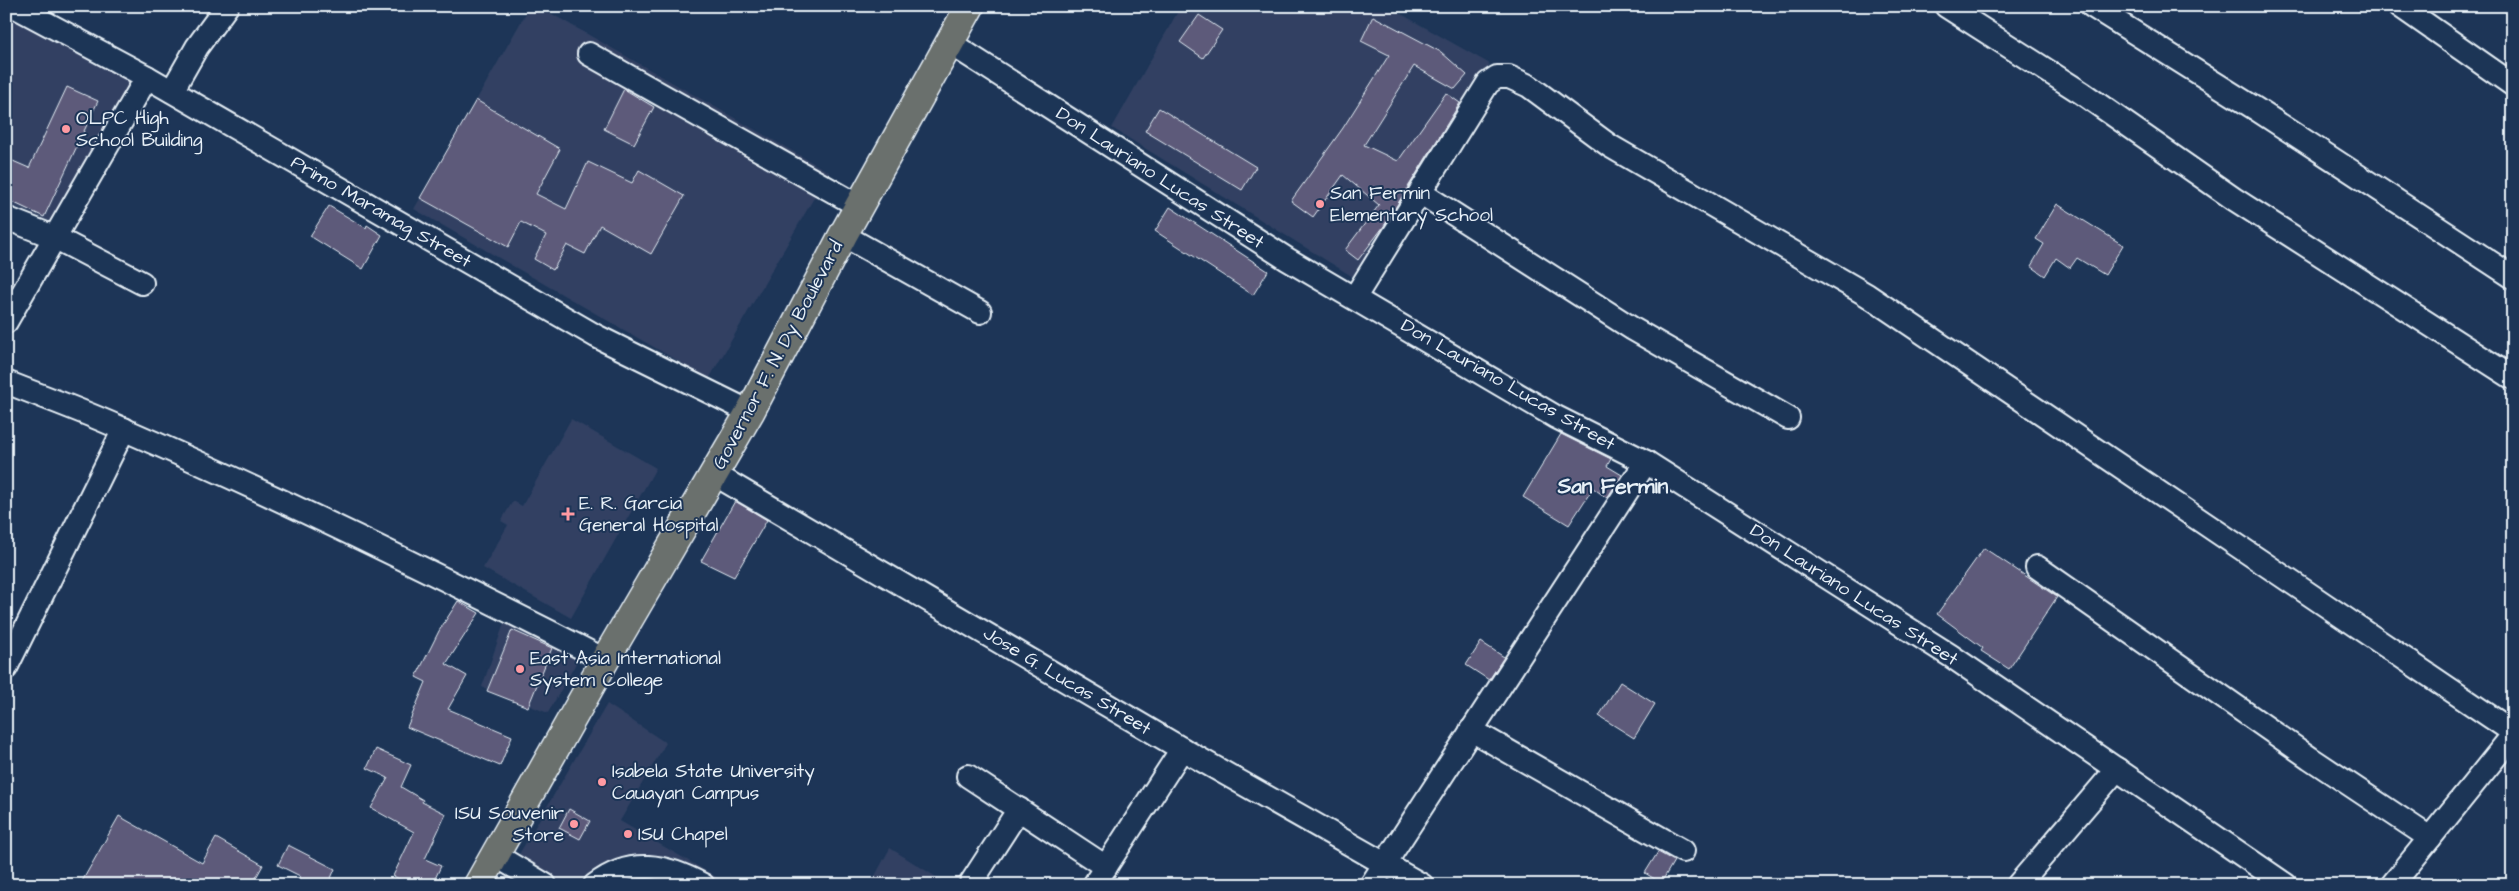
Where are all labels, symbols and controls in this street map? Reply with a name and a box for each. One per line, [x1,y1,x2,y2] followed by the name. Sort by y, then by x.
[1050,100,1270,256] street label: Don Lauriano Lucas Street
[76,105,203,155] place label: OLPC High School Building
[60,123,72,135] marker: OLPC High School Building
[285,149,477,276] street label: Primo Maramag Street
[1330,180,1493,230] place label: San Fermin Elementary School
[1314,198,1326,210] marker: San Fermin Elementary School
[706,236,851,475] street label: Governor F. N. Dy Boulevard
[1396,312,1621,458] street label: Don Lauriano Lucas Street
[1557,472,1669,501] district label: San Fermin
[579,490,718,539] place label: E. R. Garcia General Hospital
[561,507,575,521] marker: E. R. Garcia General Hospital
[1744,517,1964,673] street label: Don Lauriano Lucas Street
[978,620,1156,742] street label: Jose G. Lucas Street
[530,645,721,695] place label: East Asia International System College
[514,663,526,675] marker: East Asia International System College
[612,758,815,808] place label: Isabela State University Cauayan Campus
[596,776,608,788] marker: Isabela State University Cauayan Campus
[455,800,565,849] place label: ISU Souvenir Store
[568,818,580,830] marker: ISU Souvenir Store
[638,821,728,848] place label: ISU Chapel
[622,828,634,840] marker: ISU Chapel

